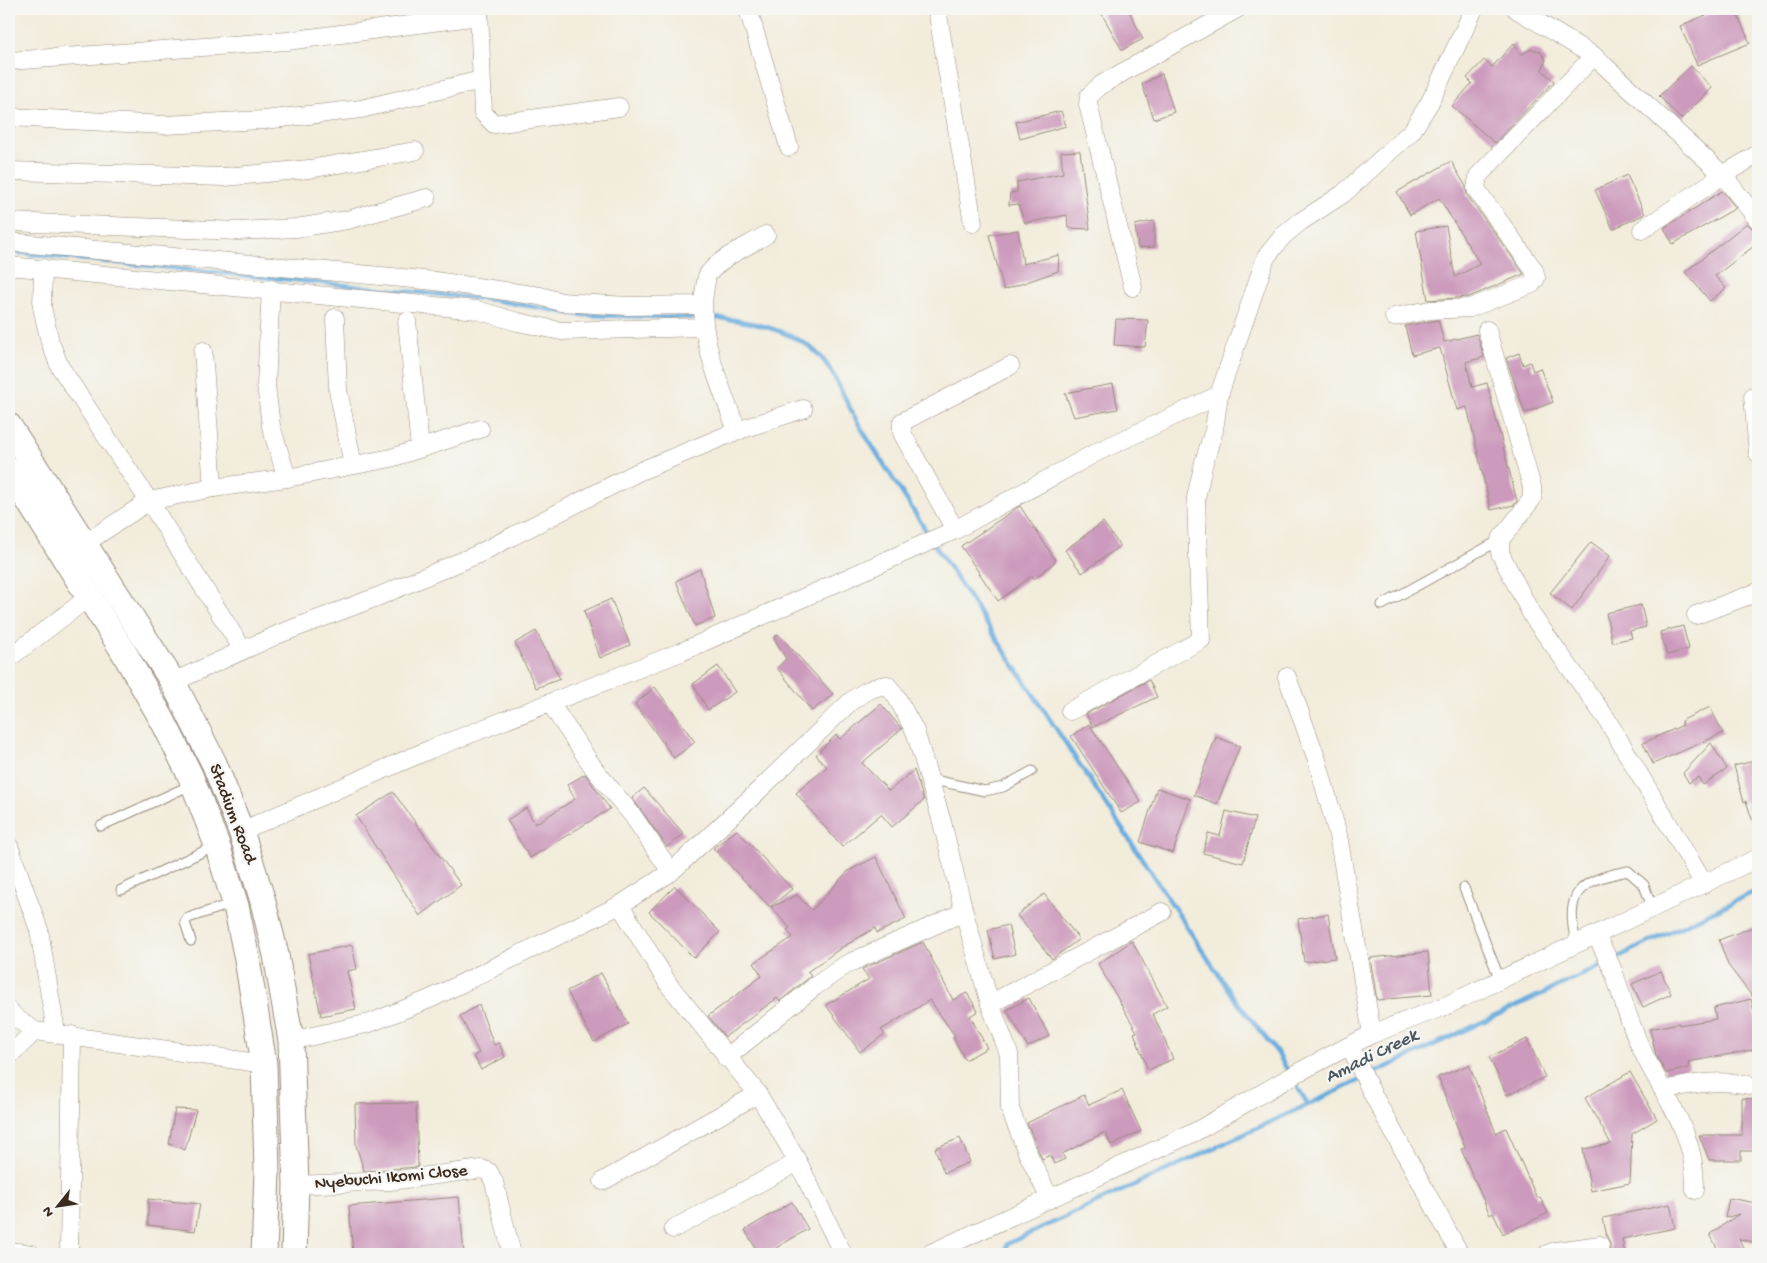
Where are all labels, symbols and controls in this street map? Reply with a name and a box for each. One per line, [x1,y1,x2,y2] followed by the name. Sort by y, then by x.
[203,761,261,868] street label: Stadium Road
[1322,1024,1423,1089] water label: Amadi Creek
[314,1161,469,1195] street label: Nyebuchi Ikomi Close
[32,1180,82,1230] north arrow
[39,1203,59,1219] text: N

